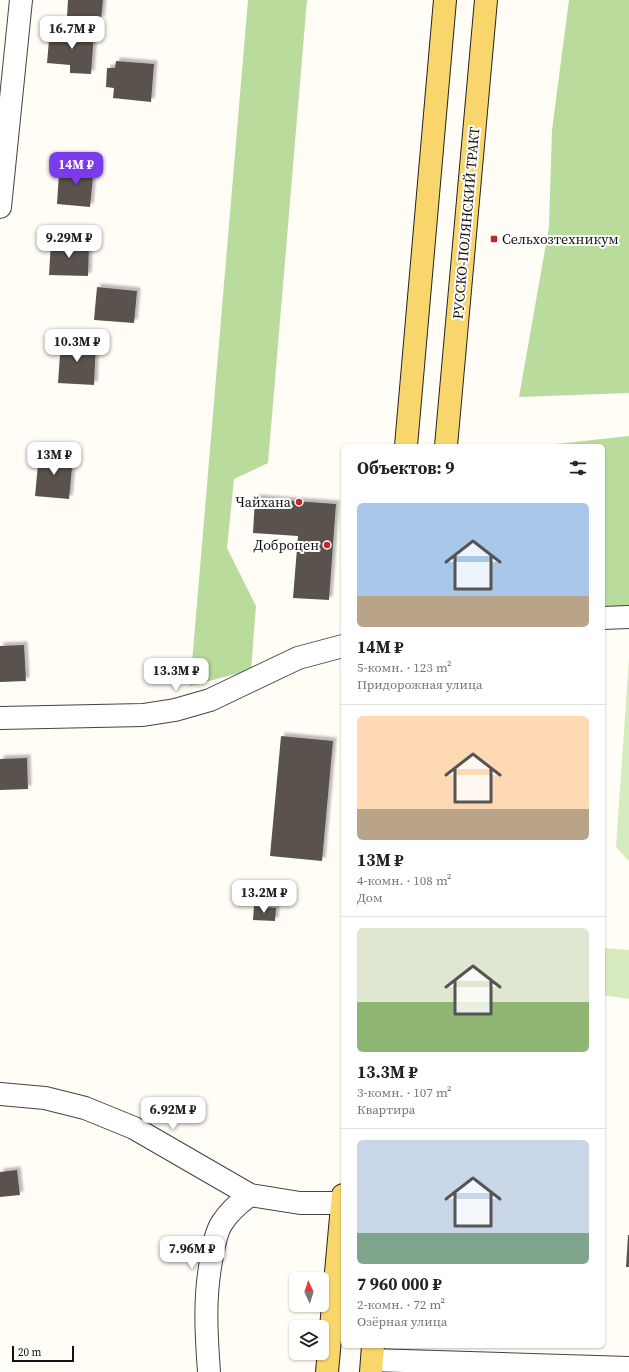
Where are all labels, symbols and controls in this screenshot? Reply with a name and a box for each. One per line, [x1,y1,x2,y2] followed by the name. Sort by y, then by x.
[35,16,109,50] pin: 16.7M ₽
[49,20,95,37] text: 16.7M ₽
[448,125,484,320] street label: РУССКО-ПОЛЯНСКИЙ ТРАКТ
[48,152,104,186] pin: 14M ₽
[58,156,94,173] text: 14M ₽
[32,225,106,259] pin: 9.29M ₽
[46,229,92,246] text: 9.29M ₽
[502,229,619,249] place label: Сельхозтехникум
[489,234,499,244] marker: Сельхозтехникум
[40,329,114,363] pin: 10.3M ₽
[54,333,100,350] text: 10.3M ₽
[26,442,82,476] pin: 13M ₽
[36,446,72,463] text: 13M ₽
[357,456,455,480] text: Объектов: 9
[567,457,589,479] icon: filters
[235,492,292,512] place label: Чайхана
[294,497,304,507] marker: Чайхана
[437,529,509,601] icon: home
[254,535,319,555] place label: Доброцен
[322,540,332,550] marker: Доброцен
[357,635,404,659] text: 14M ₽
[139,658,213,692] pin: 13.3M ₽
[357,659,452,676] text: 5-комн. · 123 m²
[153,662,199,679] text: 13.3M ₽
[357,676,483,693] text: Придорожная улица
[437,742,509,814] icon: home
[357,848,404,872] text: 13M ₽
[357,872,452,889] text: 4-комн. · 108 m²
[227,880,301,914] pin: 13.2M ₽
[241,884,287,901] text: 13.2M ₽
[357,889,383,906] text: Дом
[437,954,509,1026] icon: home
[357,1060,418,1084] text: 13.3M ₽
[357,1084,452,1101] text: 3-комн. · 107 m²
[136,1097,210,1131] pin: 6.92M ₽
[150,1101,196,1118] text: 6.92M ₽
[357,1101,415,1118] text: Квартира
[437,1166,509,1238] icon: home
[155,1236,229,1270] pin: 7.96M ₽
[169,1240,215,1257] text: 7.96M ₽
[289,1272,329,1312] north arrow
[289,1272,329,1360] map controls
[357,1272,442,1296] text: 7 960 000 ₽
[357,1296,445,1313] text: 2-комн. · 72 m²
[357,1313,447,1330] text: Озёрная улица
[289,1320,329,1360] button: layers
[12,1344,74,1363] scale bar
[18,1345,41,1360] text: 20 m

